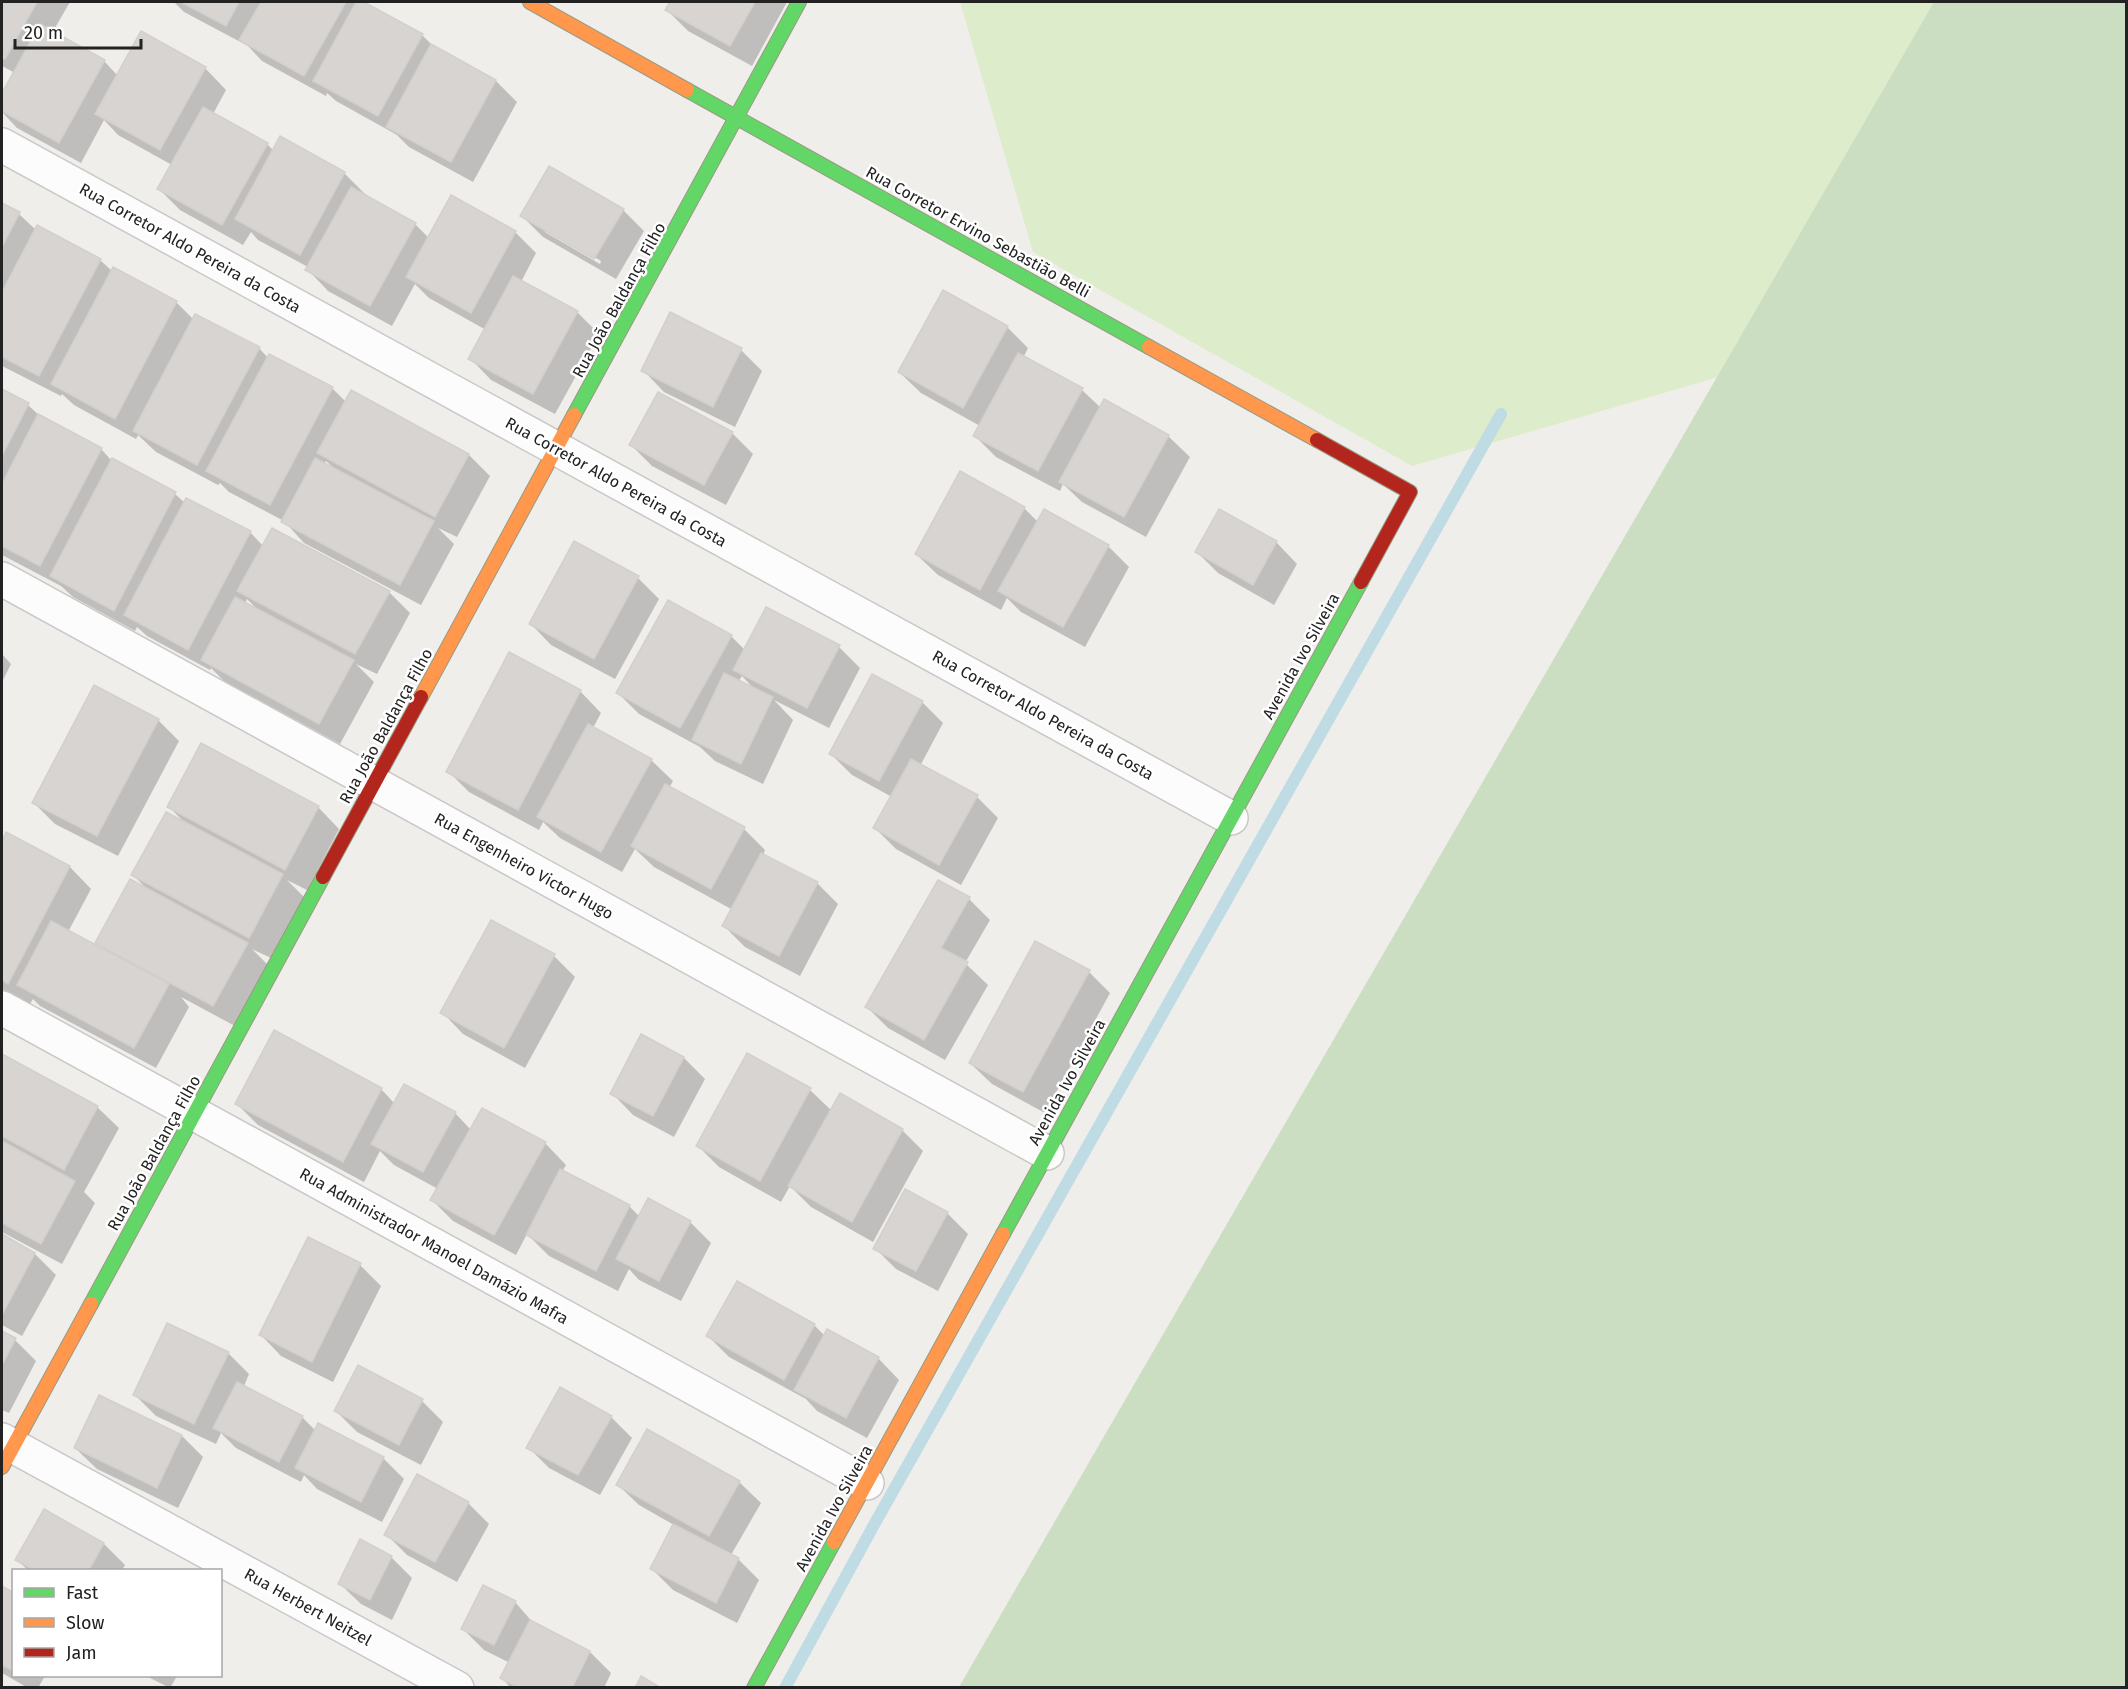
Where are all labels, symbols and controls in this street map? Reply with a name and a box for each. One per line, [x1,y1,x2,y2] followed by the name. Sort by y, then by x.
[15,12,141,50] scale bar
[24,22,63,44] text: 20 m
[863,162,1093,302] street label: Rua Corretor Ervino Sebastião Belli
[76,179,304,317] street label: Rua Corretor Aldo Pereira da Costa
[568,219,670,381] street label: Rua João Baldança Filho
[502,413,730,551] street label: Rua Corretor Aldo Pereira da Costa
[1258,590,1344,722] street label: Avenida Ivo Silveira
[335,645,437,807] street label: Rua João Baldança Filho
[929,646,1157,784] street label: Rua Corretor Aldo Pereira da Costa
[431,809,617,923] street label: Rua Engenheiro Victor Hugo
[1024,1016,1110,1148] street label: Avenida Ivo Silveira
[103,1072,205,1234] street label: Rua João Baldança Filho
[296,1164,572,1328] street label: Rua Administrador Manoel Damázio Mafra
[791,1442,877,1574] street label: Avenida Ivo Silveira
[241,1564,375,1650] street label: Rua Herbert Neitzel
[12,1569,222,1677] legend
[66,1582,99,1604] text: Fast
[66,1612,105,1634] text: Slow
[66,1642,97,1664] text: Jam

